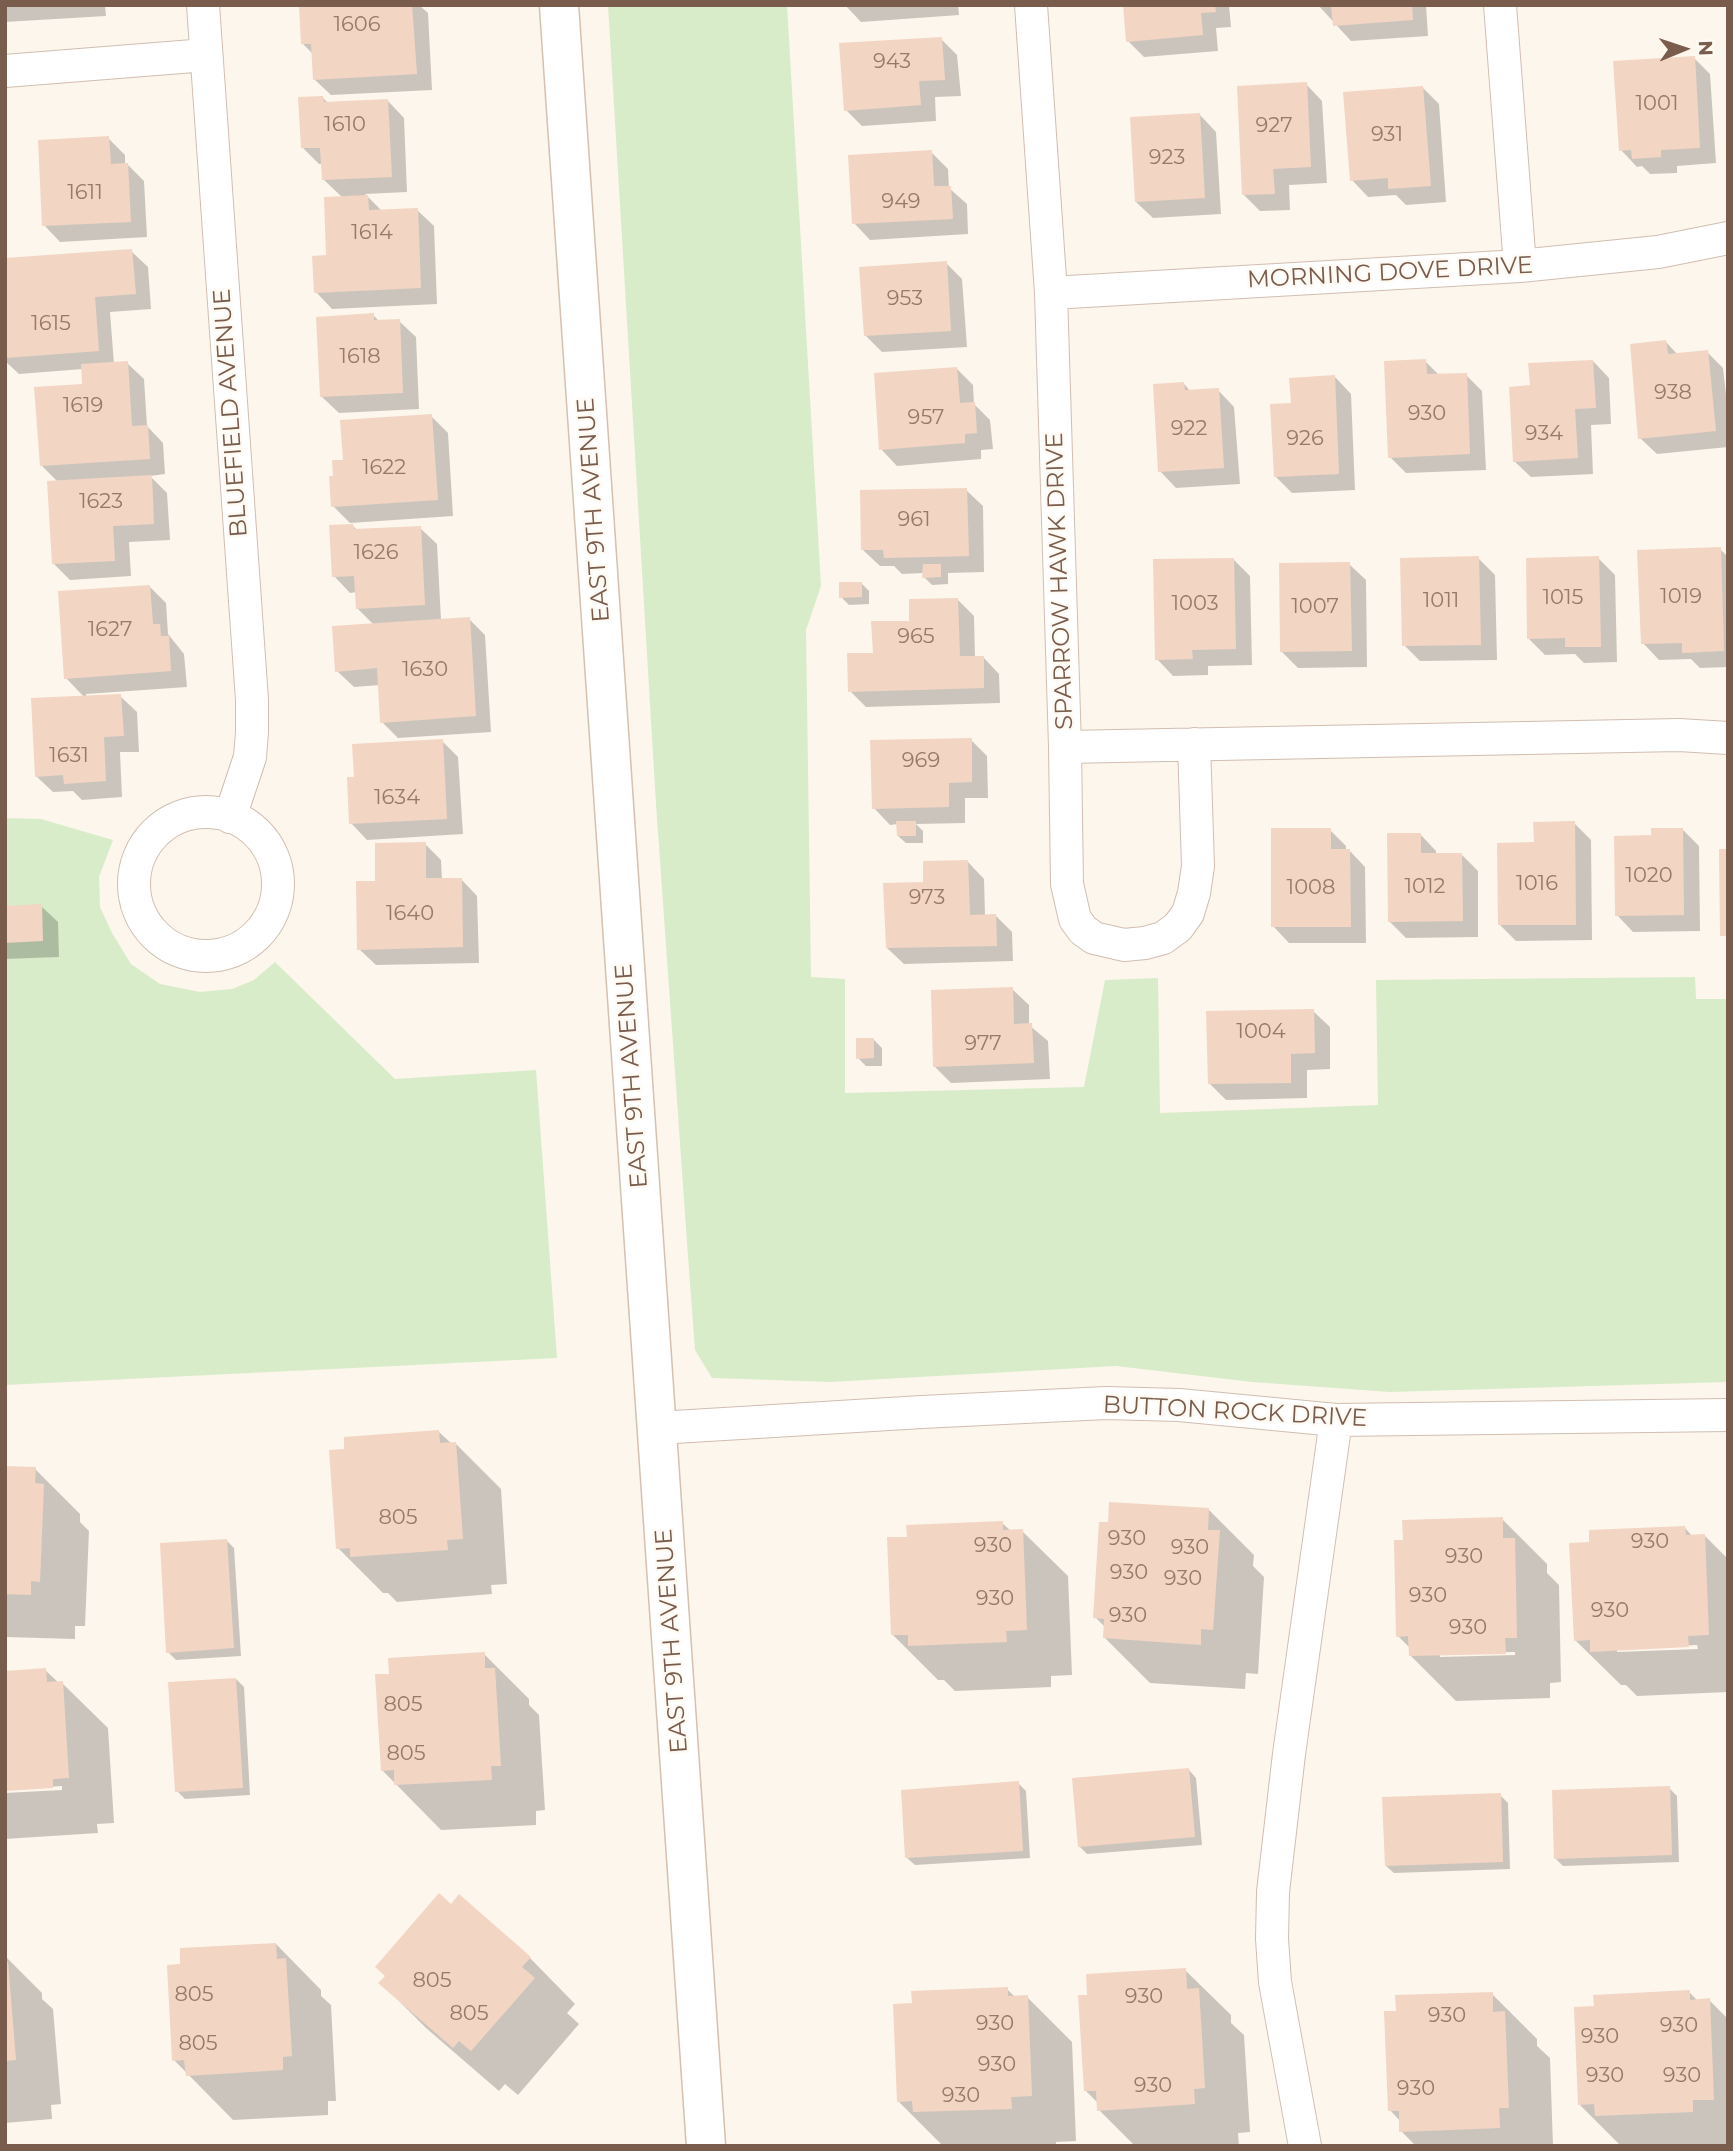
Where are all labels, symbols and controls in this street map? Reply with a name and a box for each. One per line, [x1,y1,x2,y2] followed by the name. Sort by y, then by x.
[333,12,381,38] house number: 1606
[1649,14,1719,84] north arrow
[1694,40,1717,56] text: N
[873,49,911,75] house number: 943
[1636,91,1678,117] house number: 1001
[324,112,366,138] house number: 1610
[1255,113,1293,139] house number: 927
[1371,122,1403,148] house number: 931
[1149,145,1185,171] house number: 923
[67,180,103,206] house number: 1611
[881,189,921,215] house number: 949
[351,220,393,246] house number: 1614
[1246,251,1534,295] street label: MORNING DOVE DRIVE
[887,286,923,312] house number: 953
[208,288,254,538] street label: BLUEFIELD AVENUE
[31,311,71,337] house number: 1615
[339,344,381,370] house number: 1618
[1654,380,1692,406] house number: 938
[63,393,103,419] house number: 1619
[572,397,616,623] street label: EAST 9TH AVENUE
[1408,401,1446,427] house number: 930
[908,405,944,431] house number: 957
[1171,416,1207,442] house number: 922
[1525,421,1563,447] house number: 934
[1286,426,1324,452] house number: 926
[1040,432,1080,730] street label: SPARROW HAWK DRIVE
[362,455,406,481] house number: 1622
[79,489,123,515] house number: 1623
[897,507,931,533] house number: 961
[353,540,399,566] house number: 1626
[1660,584,1702,610] house number: 1019
[1543,585,1583,611] house number: 1015
[1423,588,1459,614] house number: 1011
[1171,591,1219,617] house number: 1003
[1291,594,1339,620] house number: 1007
[88,617,132,643] house number: 1627
[897,624,935,650] house number: 965
[402,657,448,683] house number: 1630
[49,743,89,769] house number: 1631
[902,748,940,774] house number: 969
[374,785,420,811] house number: 1634
[1625,863,1673,889] house number: 1020
[1516,871,1558,897] house number: 1016
[1405,874,1445,900] house number: 1012
[1287,875,1335,901] house number: 1008
[909,885,945,911] house number: 973
[386,901,434,927] house number: 1640
[610,963,654,1189] street label: EAST 9TH AVENUE
[1236,1019,1286,1045] house number: 1004
[964,1031,1002,1057] house number: 977
[1102,1391,1368,1433] street label: BUTTON ROCK DRIVE
[378,1505,418,1531] house number: 805
[1108,1526,1146,1552] house number: 930
[650,1528,694,1754] street label: EAST 9TH AVENUE
[1631,1529,1669,1555] house number: 930
[974,1533,1012,1559] house number: 930
[1171,1535,1209,1561] house number: 930
[1445,1544,1483,1570] house number: 930
[1110,1560,1148,1586] house number: 930
[1164,1566,1202,1592] house number: 930
[1409,1583,1447,1609] house number: 930
[976,1586,1014,1612] house number: 930
[1591,1598,1629,1624] house number: 930
[1109,1603,1147,1629] house number: 930
[1449,1615,1487,1641] house number: 930
[383,1692,423,1718] house number: 805
[386,1741,426,1767] house number: 805
[412,1968,452,1994] house number: 805
[174,1982,214,2008] house number: 805
[1125,1984,1163,2010] house number: 930
[449,2001,489,2027] house number: 805
[1428,2003,1466,2029] house number: 930
[976,2011,1014,2037] house number: 930
[1660,2013,1698,2039] house number: 930
[1581,2024,1619,2050] house number: 930
[178,2031,218,2057] house number: 805
[978,2052,1016,2078] house number: 930
[1586,2063,1624,2089] house number: 930
[1663,2063,1701,2089] house number: 930
[1134,2073,1172,2099] house number: 930
[1397,2076,1435,2102] house number: 930
[942,2083,980,2109] house number: 930

